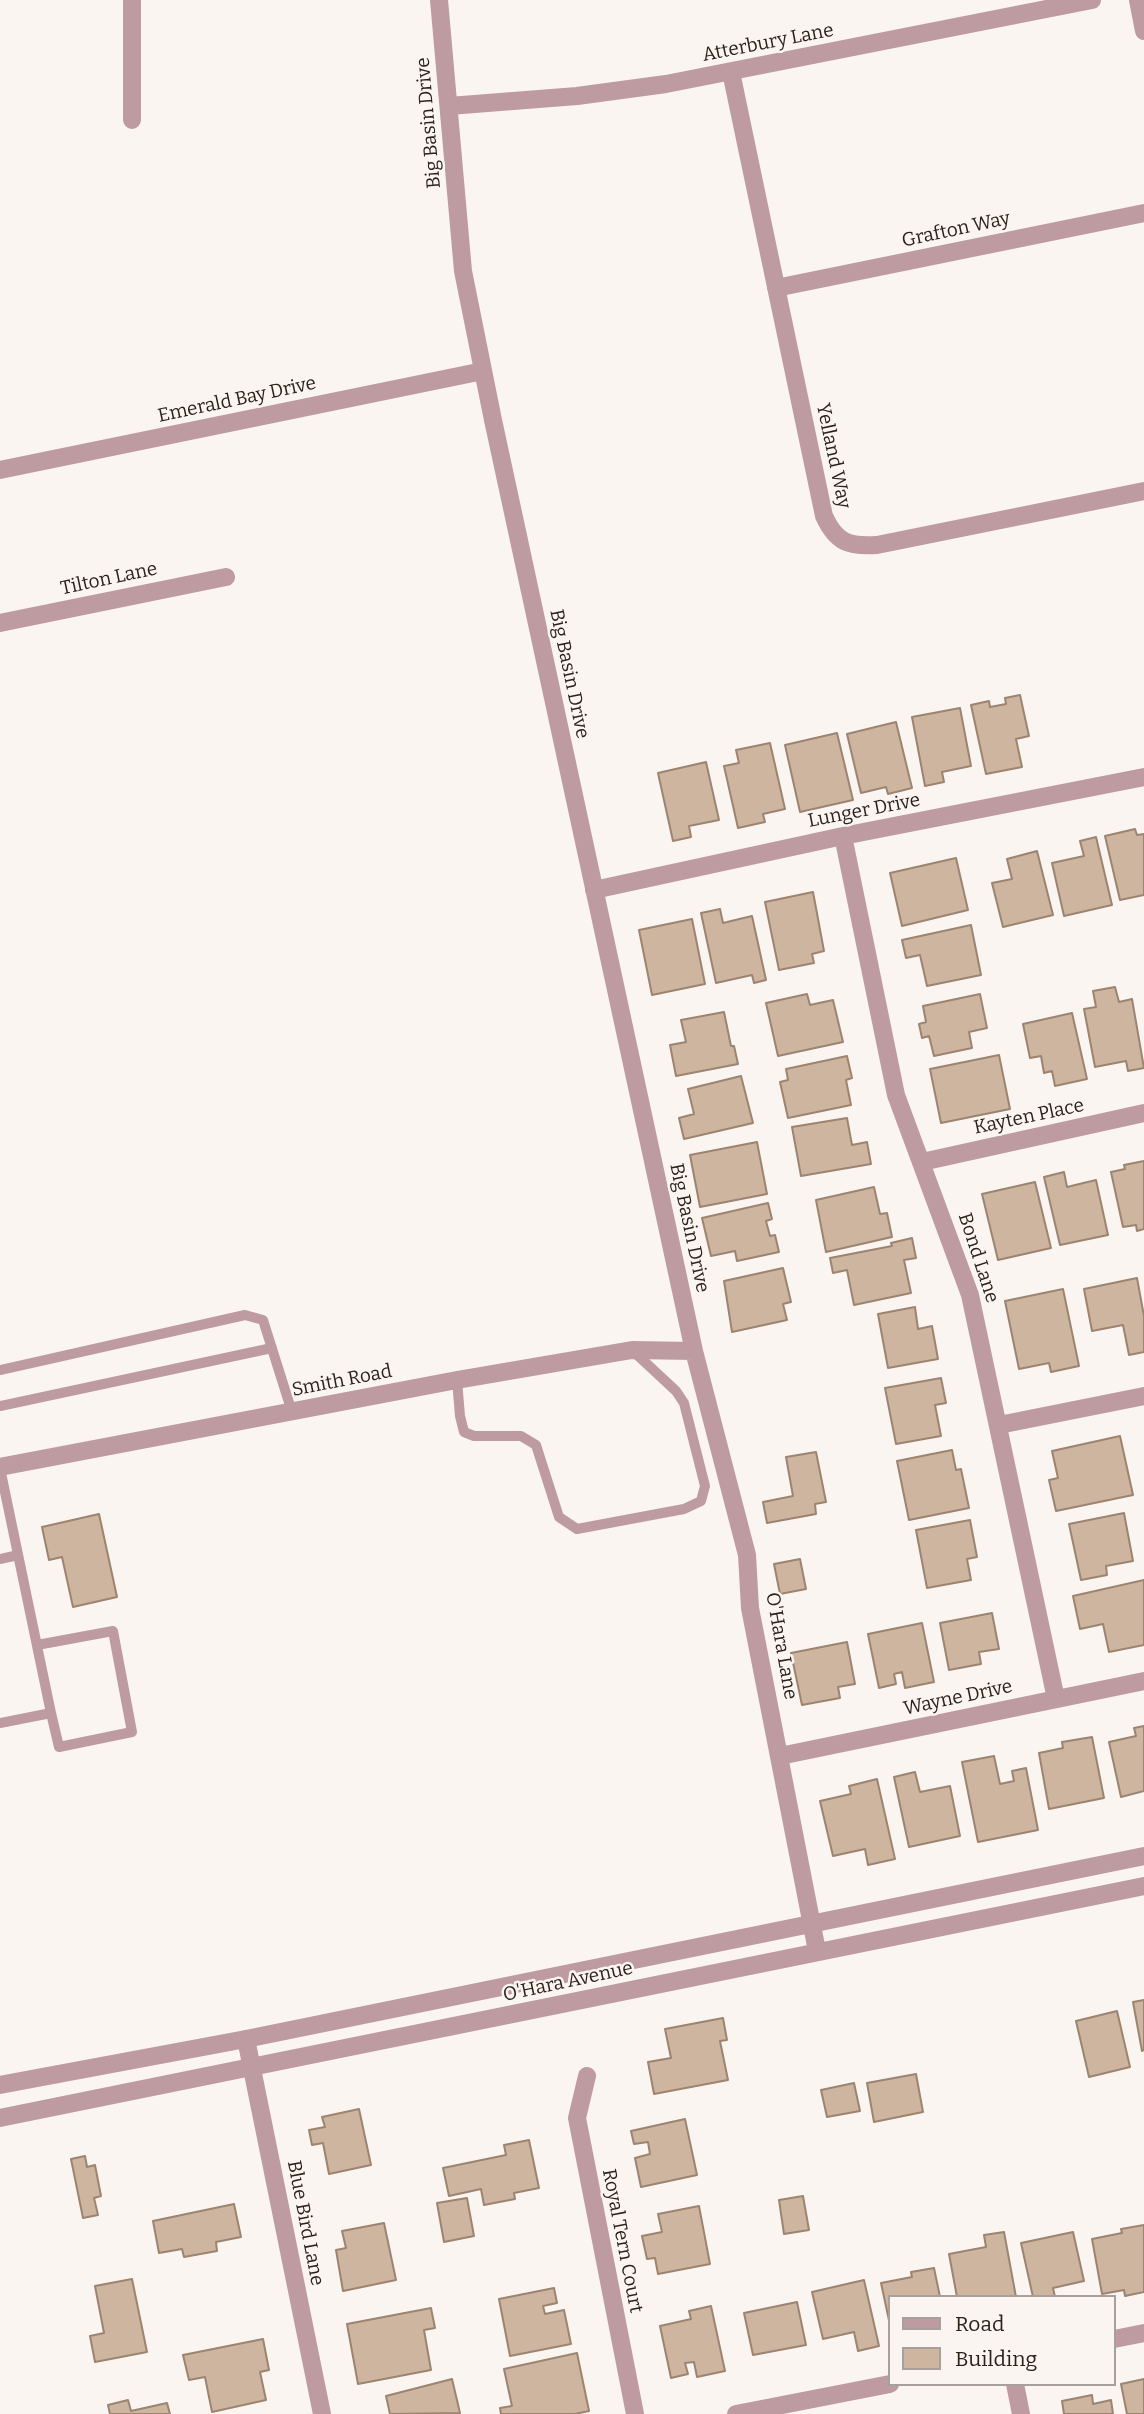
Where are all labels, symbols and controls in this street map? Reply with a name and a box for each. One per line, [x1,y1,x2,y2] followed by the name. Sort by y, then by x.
[700,19,836,67] street label: Atterbury Lane
[412,56,446,190] street label: Big Basin Drive
[900,207,1012,253] street label: Grafton Way
[156,372,318,428] street label: Emerald Bay Drive
[811,401,855,511] street label: Yelland Way
[59,558,159,600] street label: Tilton Lane
[544,607,594,741] street label: Big Basin Drive
[806,789,922,833] street label: Lunger Drive
[972,1094,1086,1140] street label: Kayten Place
[664,1161,714,1295] street label: Big Basin Drive
[953,1210,1003,1306] street label: Bond Lane
[290,1360,394,1402] street label: Smith Road
[760,1591,802,1701] street label: O'Hara Lane
[902,1675,1014,1721] street label: Wayne Drive
[501,1957,635,2007] street label: O'Hara Avenue
[282,2158,328,2288] street label: Blue Bird Lane
[597,2167,647,2315] street label: Royal Tern Court
[888,2295,1116,2386] legend
[955,2311,1004,2337] text: Road
[955,2346,1037,2372] text: Building

